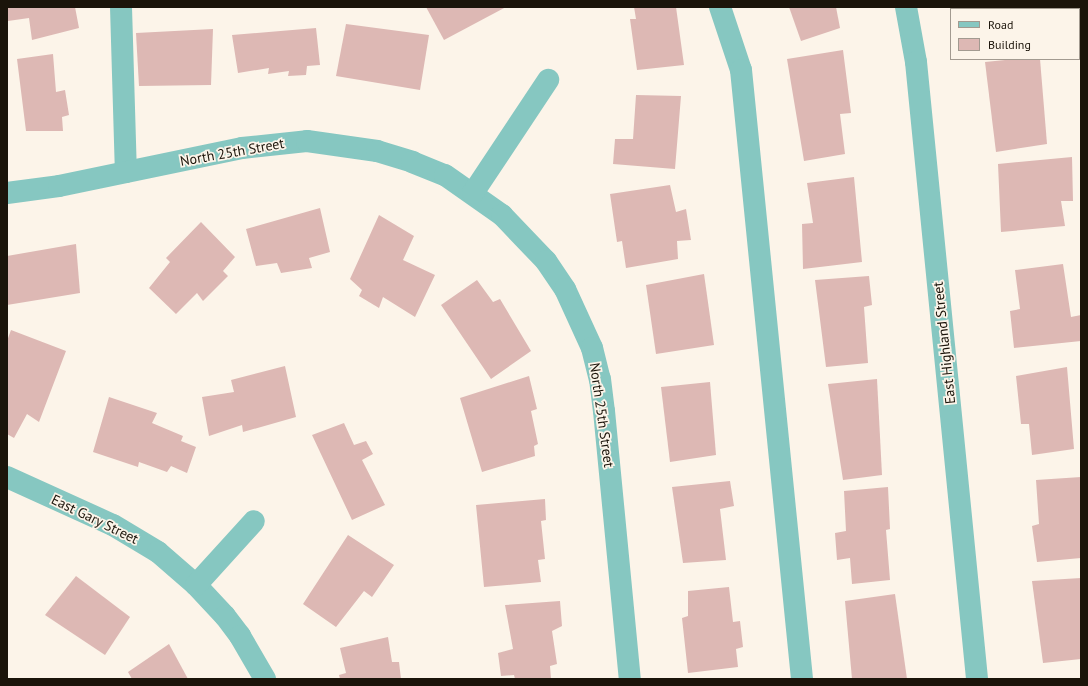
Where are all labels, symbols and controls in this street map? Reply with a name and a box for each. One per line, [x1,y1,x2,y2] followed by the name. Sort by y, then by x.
[950,8,1080,60] legend
[988,17,1013,32] text: Road
[988,37,1031,52] text: Building
[179,135,285,169] street label: North 25th Street
[929,281,959,405] street label: East Highland Street
[586,362,618,468] street label: North 25th Street
[49,491,141,547] street label: East Gary Street

